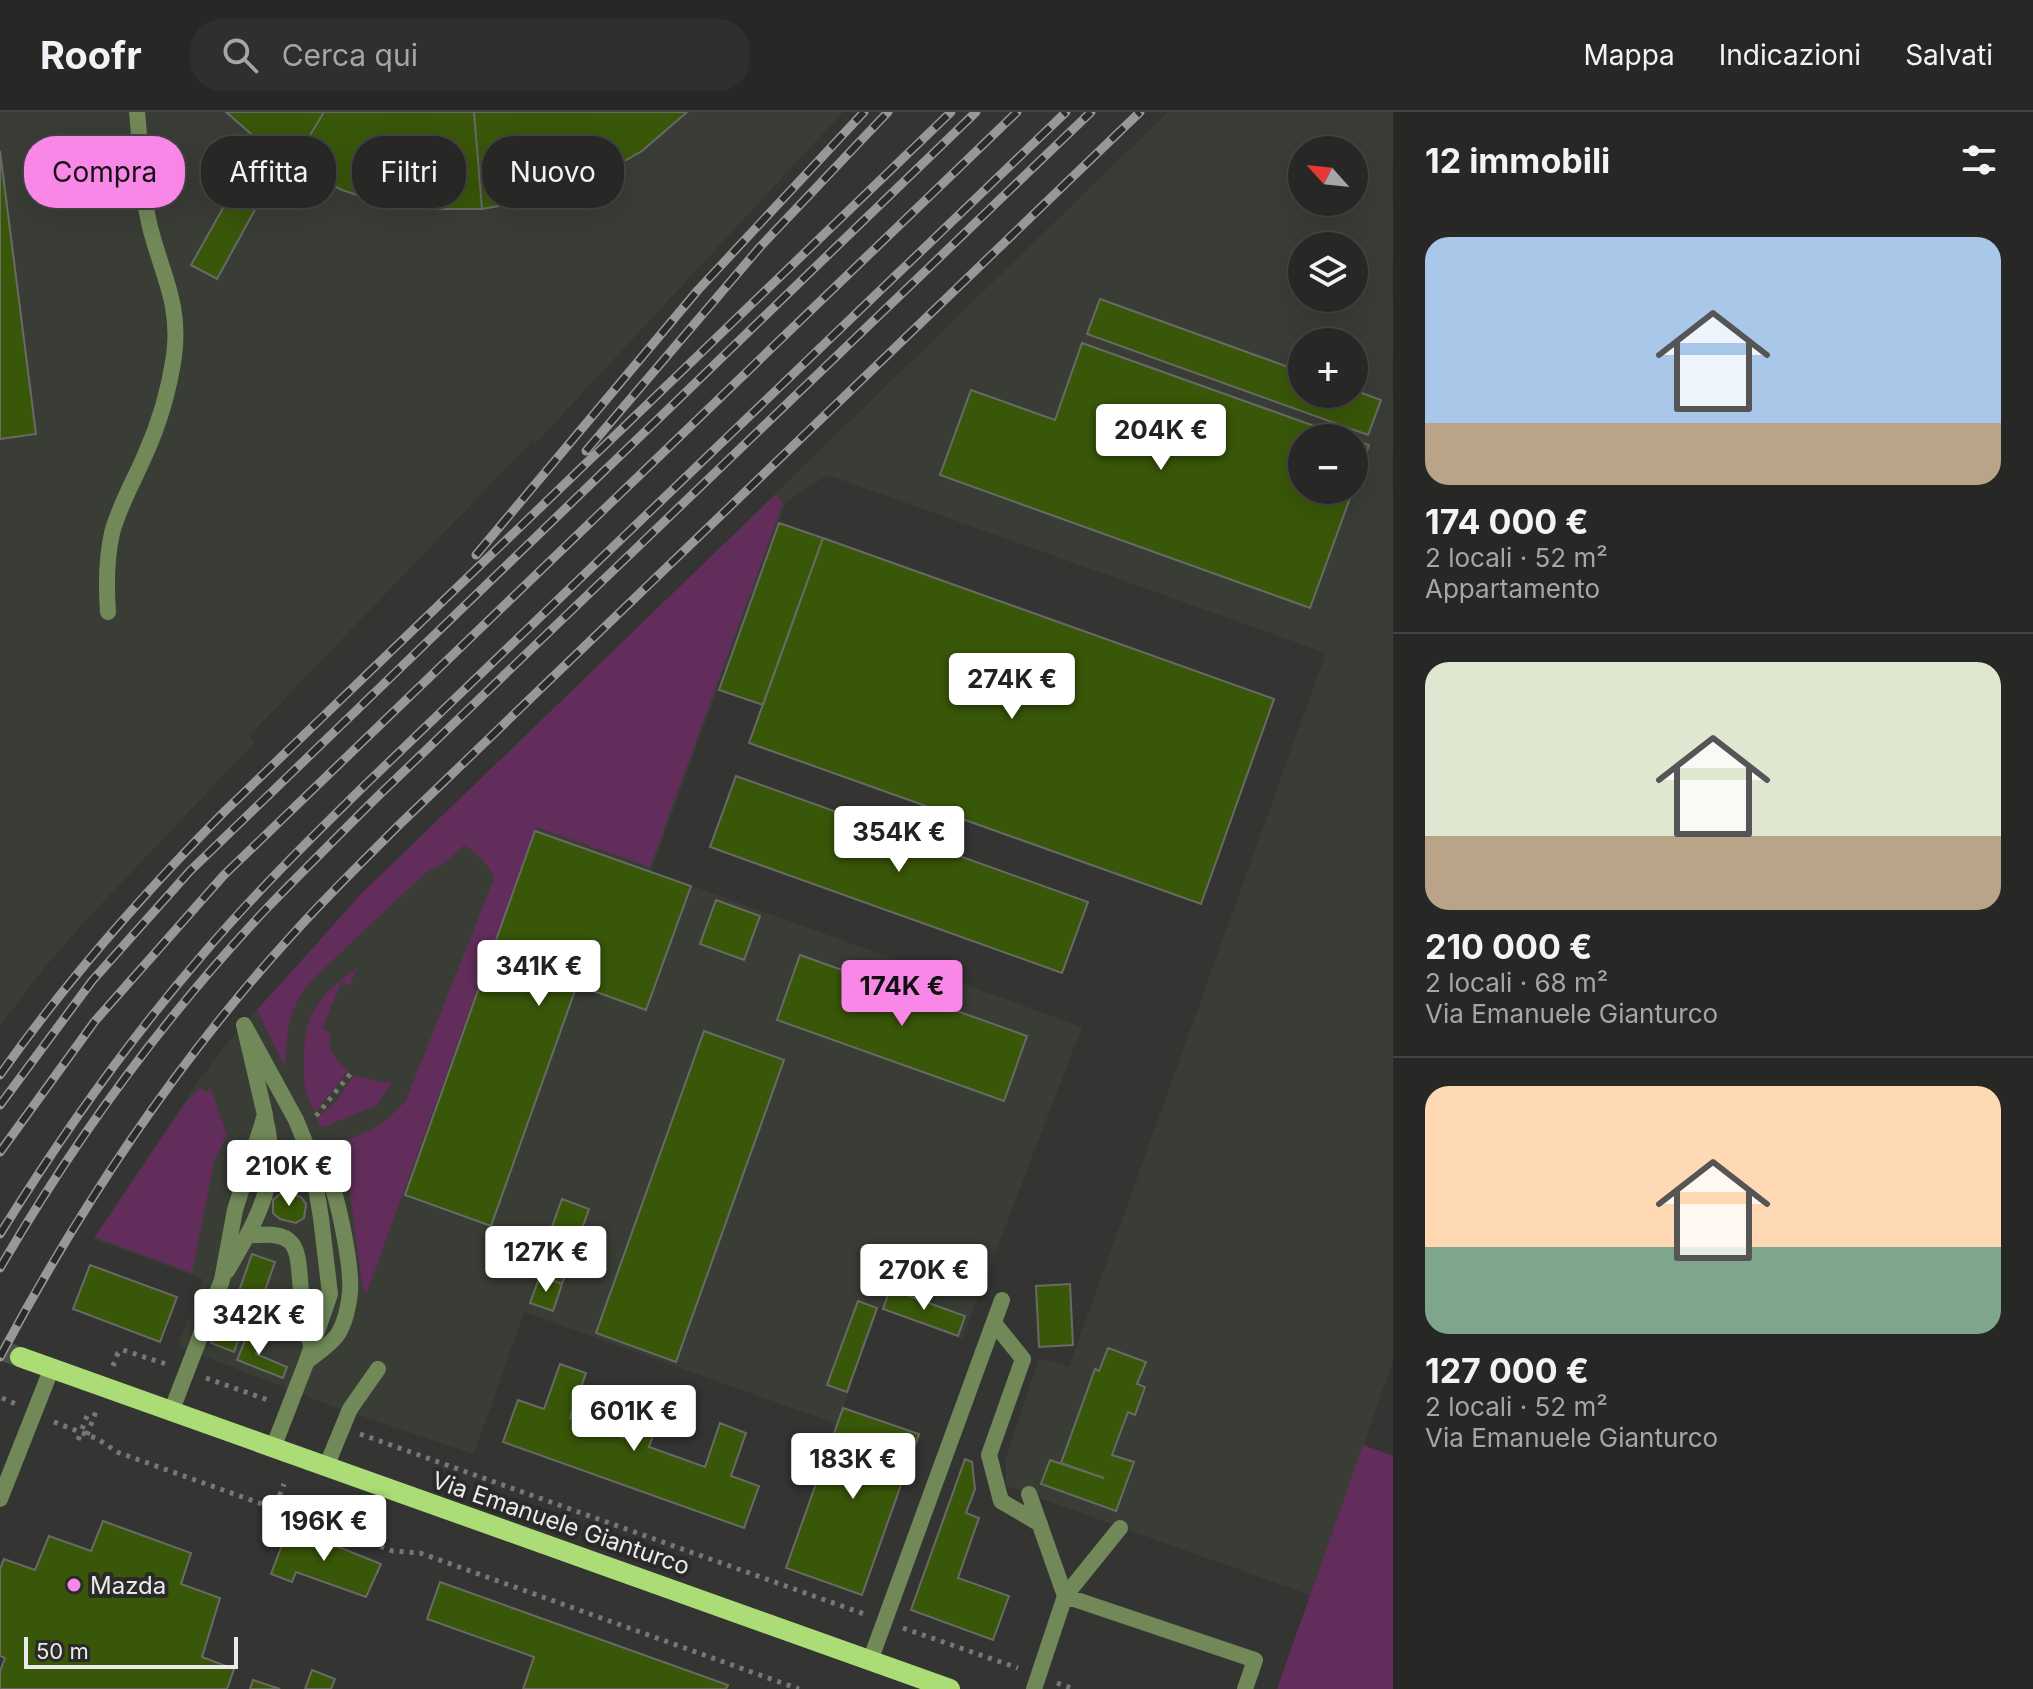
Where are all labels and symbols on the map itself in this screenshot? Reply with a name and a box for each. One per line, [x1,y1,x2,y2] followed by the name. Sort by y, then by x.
[1288,136,1368,216] north arrow
[1096,404,1226,472] pin: 204K €
[947,653,1077,721] pin: 274K €
[834,806,964,874] pin: 354K €
[474,940,604,1008] pin: 341K €
[837,960,967,1028] pin: 174K €
[224,1140,354,1208] pin: 210K €
[481,1226,611,1294] pin: 127K €
[859,1244,989,1312] pin: 270K €
[194,1289,324,1357] pin: 342K €
[569,1385,699,1453] pin: 601K €
[788,1433,918,1501] pin: 183K €
[428,1465,694,1581] street label: Via Emanuele Gianturco
[259,1495,389,1563] pin: 196K €
[90,1571,166,1600] place label: Mazda
[65,1576,83,1594] marker: Mazda
[24,1633,238,1669] scale bar

